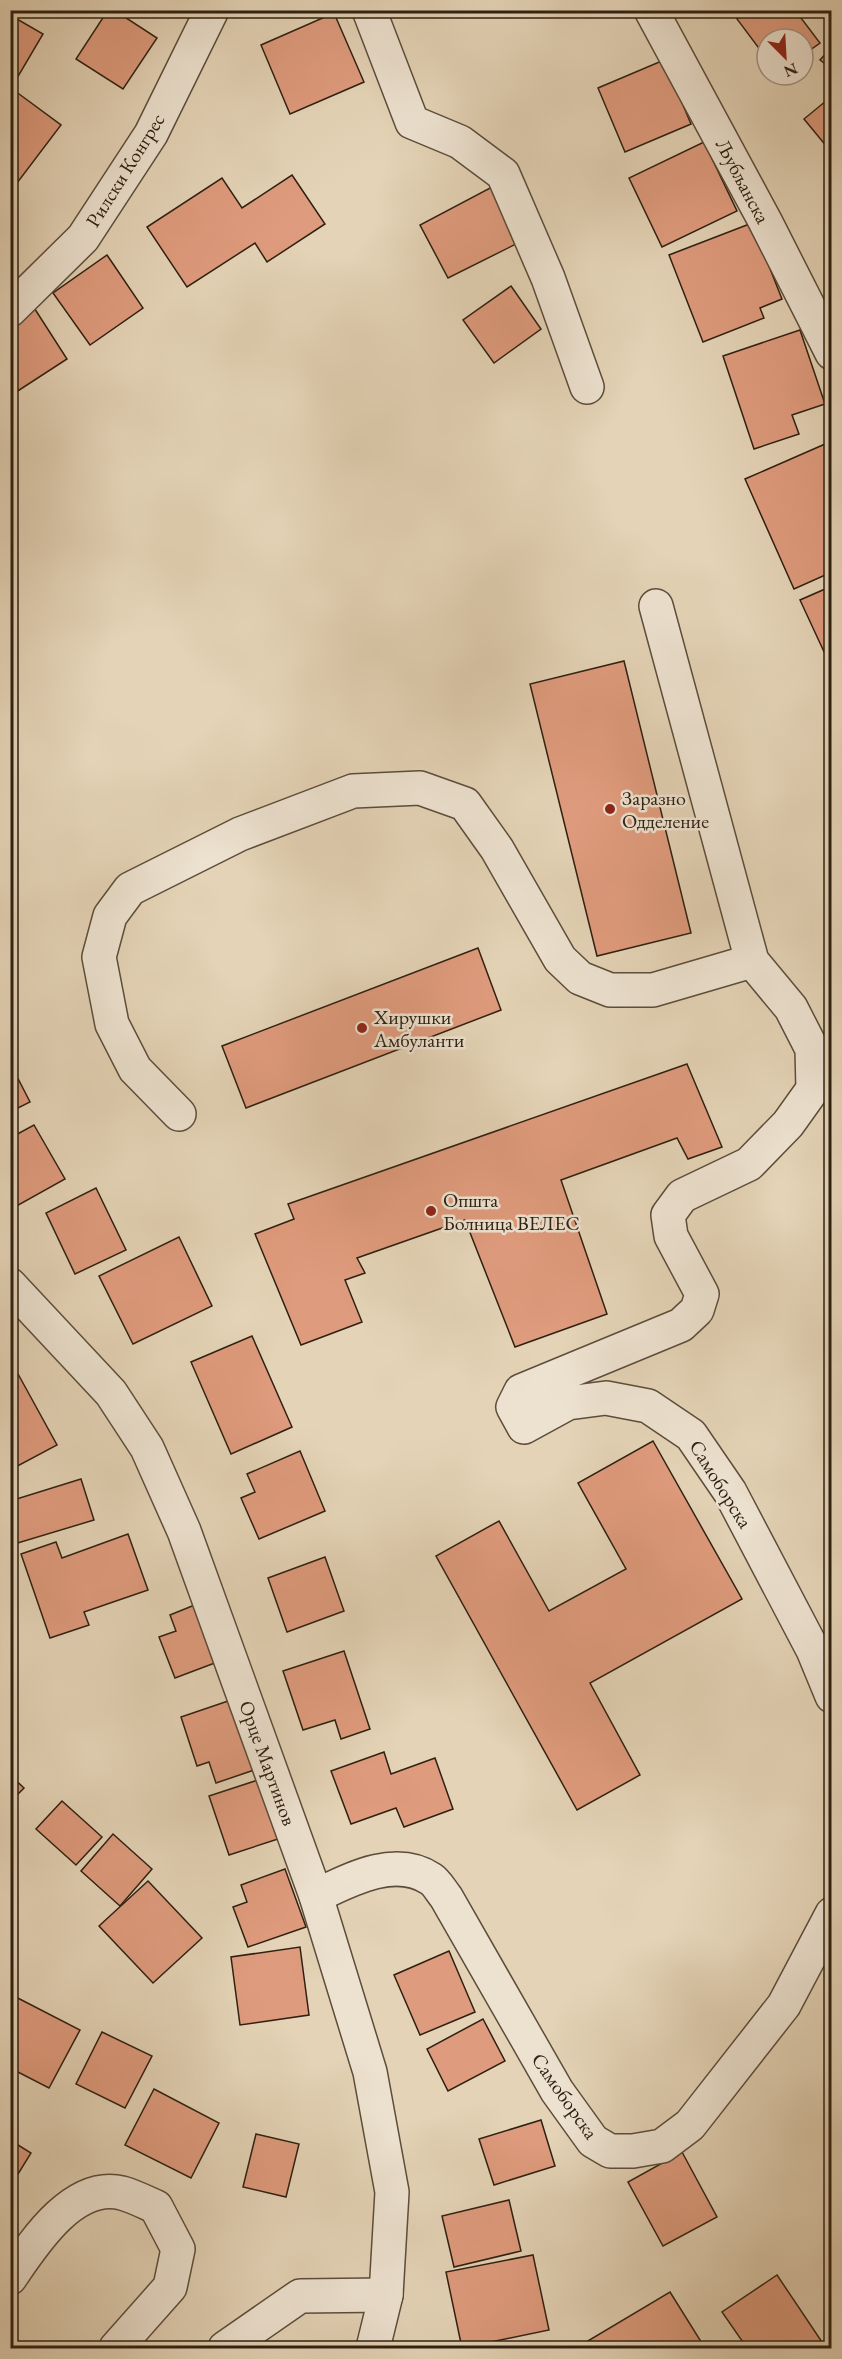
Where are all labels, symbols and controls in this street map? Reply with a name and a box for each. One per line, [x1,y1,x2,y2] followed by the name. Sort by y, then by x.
[755,27,815,87] north arrow
[781,58,801,82] text: N
[80,108,170,232] street label: Рилски Конгрес
[710,134,776,228] street label: Љубљанска
[622,785,709,834] place label: Заразно Одделение
[603,802,617,816] marker: Заразно Одделение
[373,1004,465,1053] place label: Хирушки Амбуланти
[355,1021,369,1035] marker: Хирушки Амбуланти
[443,1187,580,1236] place label: Општа Болница ВЕЛЕС
[424,1204,438,1218] marker: Општа Болница ВЕЛЕС
[684,1435,758,1533] street label: Самоборска
[233,1697,303,1829] street label: Орце Мартинов
[526,2048,604,2144] street label: Самоборска

